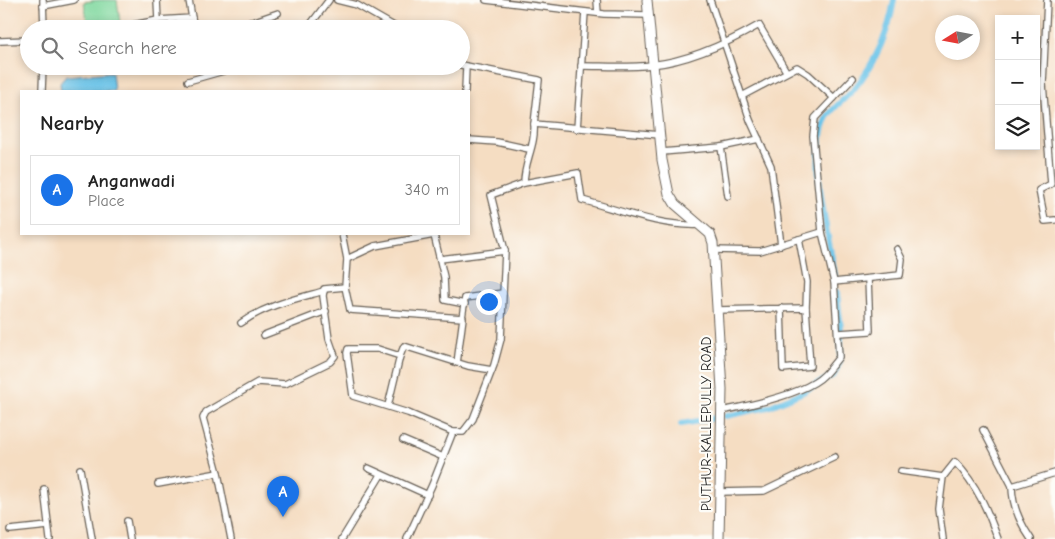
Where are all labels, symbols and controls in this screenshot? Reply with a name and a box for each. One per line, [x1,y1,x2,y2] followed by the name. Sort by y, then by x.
[935,15,980,60] north arrow
[995,15,1040,150] map controls
[995,15,1040,60] button: +
[20,20,470,75] search box
[38,34,66,62] icon: search
[78,37,177,59] text: Search here
[995,60,1040,105] button: −
[995,105,1040,150] button: layers
[40,111,104,135] text: Nearby
[88,170,175,192] text: Anganwadi
[53,181,61,199] text: A
[405,181,449,199] text: 340 m
[88,192,124,210] text: Place
[476,289,502,315] your location
[698,336,715,511] street label: PUTHUR-KALLEPULLY ROAD
[267,476,299,517] pin: A

